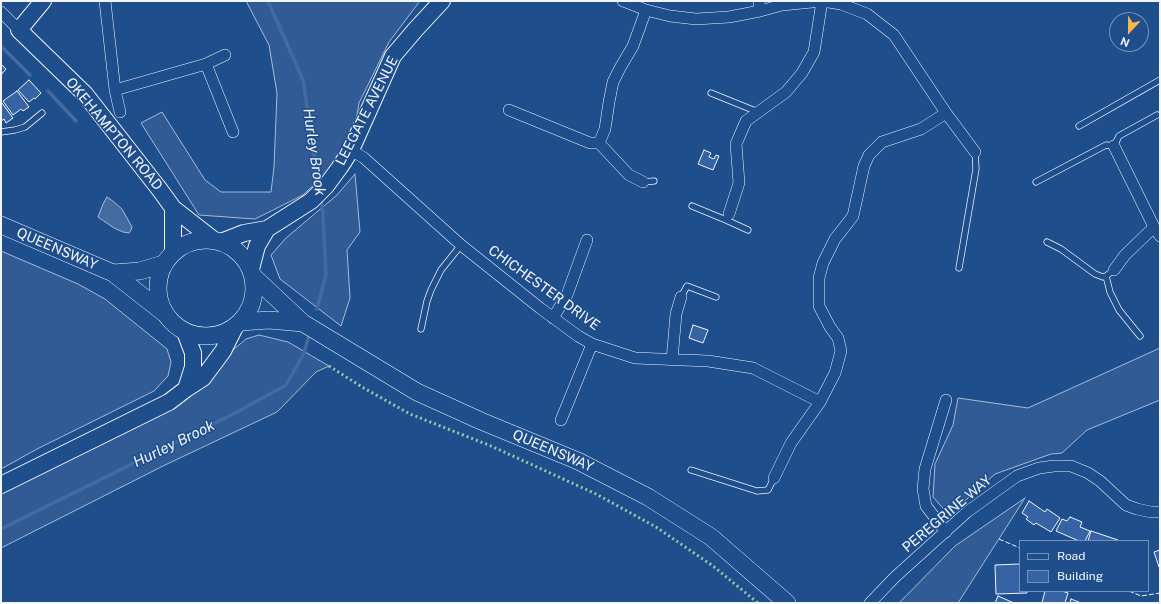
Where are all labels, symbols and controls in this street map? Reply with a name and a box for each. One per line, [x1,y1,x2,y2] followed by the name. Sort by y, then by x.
[1109,12,1149,52] north arrow
[1119,35,1131,49] text: N
[332,54,402,168] street label: LEEGATE AVENUE
[62,74,166,194] street label: OKEHAMPTON ROAD
[299,107,329,197] water label: Hurley Brook
[14,224,100,274] street label: QUEENSWAY
[485,242,603,334] street label: CHICHESTER DRIVE
[130,417,218,471] water label: Hurley Brook
[510,426,596,476] street label: QUEENSWAY
[899,472,995,556] street label: PEREGRINE WAY
[1019,540,1149,592] legend
[1057,549,1085,563] text: Road
[1057,569,1103,583] text: Building

